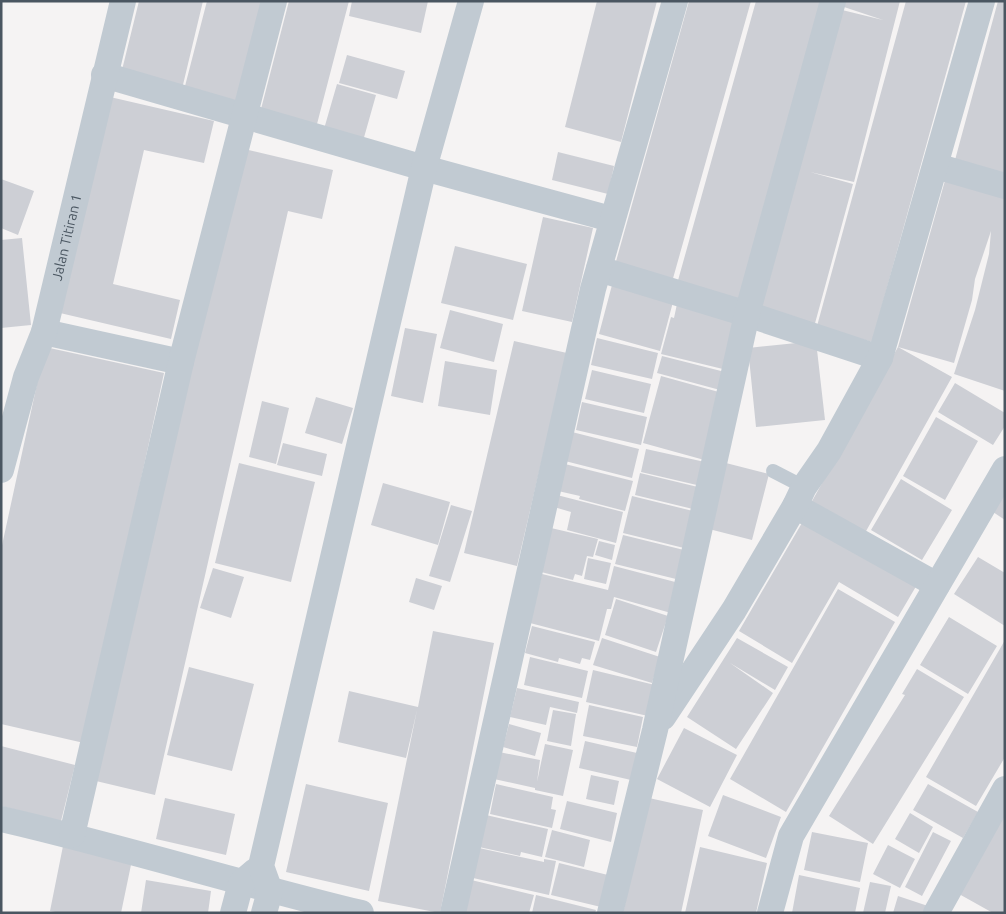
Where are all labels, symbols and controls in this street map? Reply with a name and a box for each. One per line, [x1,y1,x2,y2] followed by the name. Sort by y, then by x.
[49,193,85,282] street label: Jalan Titiran 1

